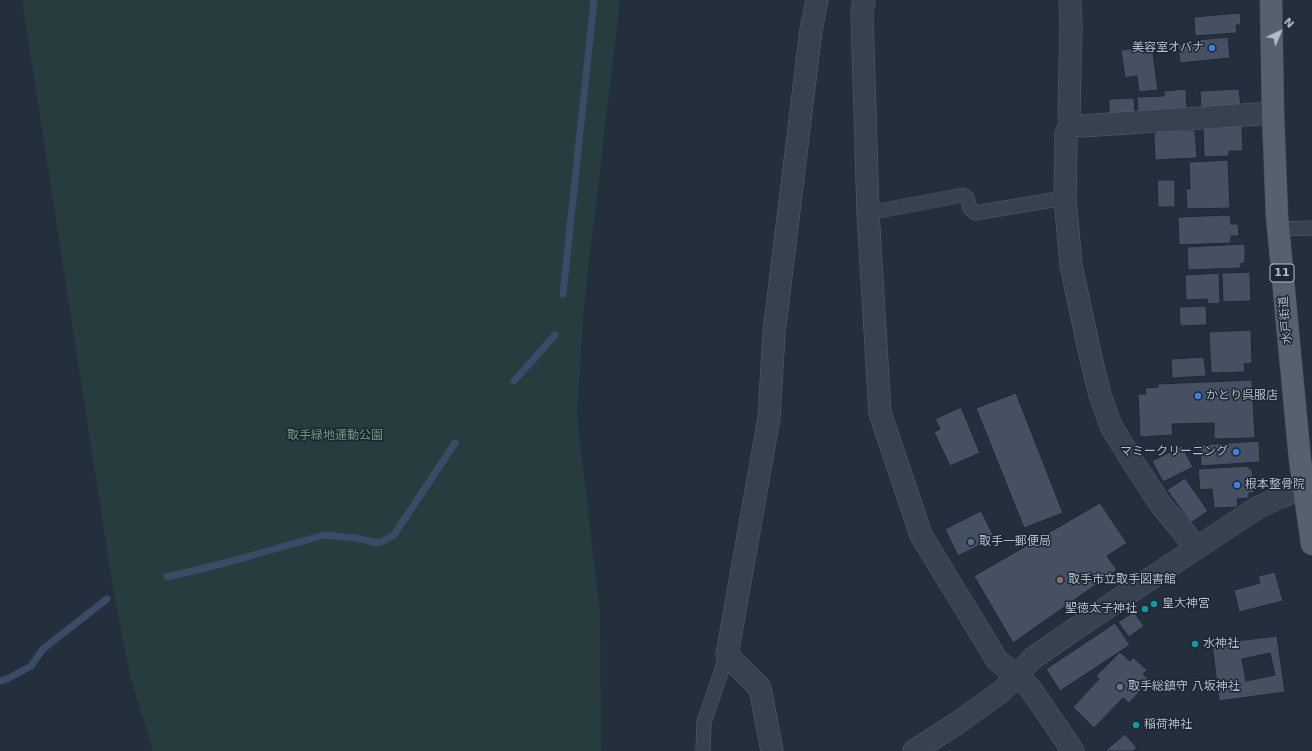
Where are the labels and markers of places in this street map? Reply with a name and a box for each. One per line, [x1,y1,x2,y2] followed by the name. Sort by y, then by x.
[1132,41,1204,55] place label: 美容室オバナ
[1207,43,1217,53] marker: 美容室オバナ
[1206,389,1278,403] place label: かとり呉服店
[1193,391,1203,401] marker: かとり呉服店
[1120,445,1228,459] place label: マミークリーニング
[1231,447,1241,457] marker: マミークリーニング
[1245,478,1305,492] place label: 根本整骨院
[1232,480,1242,490] marker: 根本整骨院
[979,535,1051,549] place label: 取手一郵便局
[966,537,976,547] marker: 取手一郵便局
[1068,573,1176,587] place label: 取手市立取手図書館
[1055,575,1065,585] marker: 取手市立取手図書館
[1162,597,1210,611] place label: 皇大神宮
[1149,599,1159,609] marker: 皇大神宮
[1065,602,1137,616] place label: 聖徳太子神社
[1140,604,1150,614] marker: 聖徳太子神社
[1203,637,1239,651] place label: 水神社
[1190,639,1200,649] marker: 水神社
[1128,680,1240,694] place label: 取手総鎮守 八坂神社
[1115,682,1125,692] marker: 取手総鎮守 八坂神社
[1144,718,1192,732] place label: 稲荷神社
[1131,720,1141,730] marker: 稲荷神社

